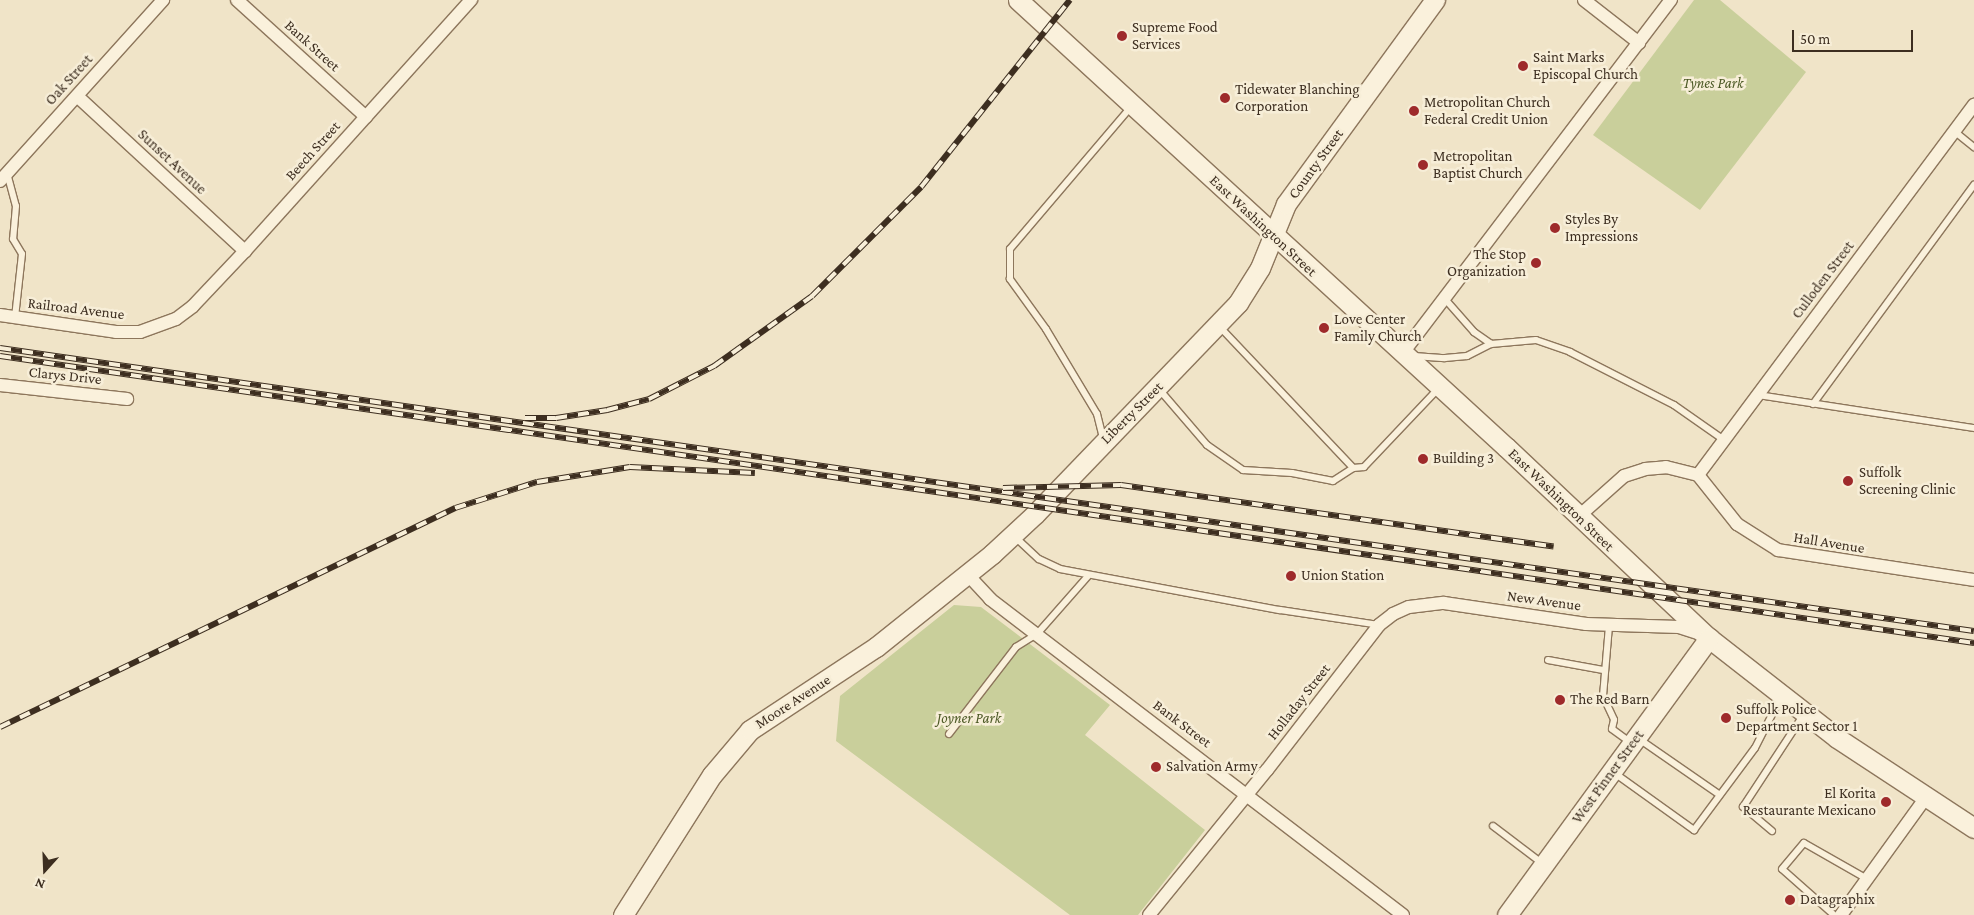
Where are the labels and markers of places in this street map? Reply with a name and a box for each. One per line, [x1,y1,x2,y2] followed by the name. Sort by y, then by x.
[1132,18,1218,53] place label: Supreme Food Services
[1116,30,1128,42] marker: Supreme Food Services
[1533,48,1638,83] place label: Saint Marks Episcopal Church
[1517,60,1529,72] marker: Saint Marks Episcopal Church
[1235,80,1360,115] place label: Tidewater Blanching Corporation
[1219,92,1231,104] marker: Tidewater Blanching Corporation
[1424,93,1550,128] place label: Metropolitan Church Federal Credit Union
[1408,105,1420,117] marker: Metropolitan Church Federal Credit Union
[1433,147,1523,182] place label: Metropolitan Baptist Church
[1417,159,1429,171] marker: Metropolitan Baptist Church
[1565,210,1638,245] place label: Styles By Impressions
[1549,222,1561,234] marker: Styles By Impressions
[1447,245,1526,280] place label: The Stop Organization
[1530,257,1542,269] marker: The Stop Organization
[1334,310,1422,345] place label: Love Center Family Church
[1318,322,1330,334] marker: Love Center Family Church
[1433,450,1494,468] place label: Building 3
[1417,453,1429,465] marker: Building 3
[1859,463,1955,498] place label: Suffolk Screening Clinic
[1841,474,1855,488] marker: Suffolk Screening Clinic
[1301,567,1384,585] place label: Union Station
[1285,570,1297,582] marker: Union Station
[1570,691,1650,709] place label: The Red Barn
[1554,694,1566,706] marker: The Red Barn
[1736,700,1857,735] place label: Suffolk Police Department Sector 1
[1720,712,1732,724] marker: Suffolk Police Department Sector 1
[1166,758,1258,776] place label: Salvation Army
[1150,761,1162,773] marker: Salvation Army
[1743,784,1876,819] place label: El Korita Restaurante Mexicano
[1880,796,1892,808] marker: El Korita Restaurante Mexicano
[1800,891,1875,909] place label: Datagraphix
[1784,894,1796,906] marker: Datagraphix

